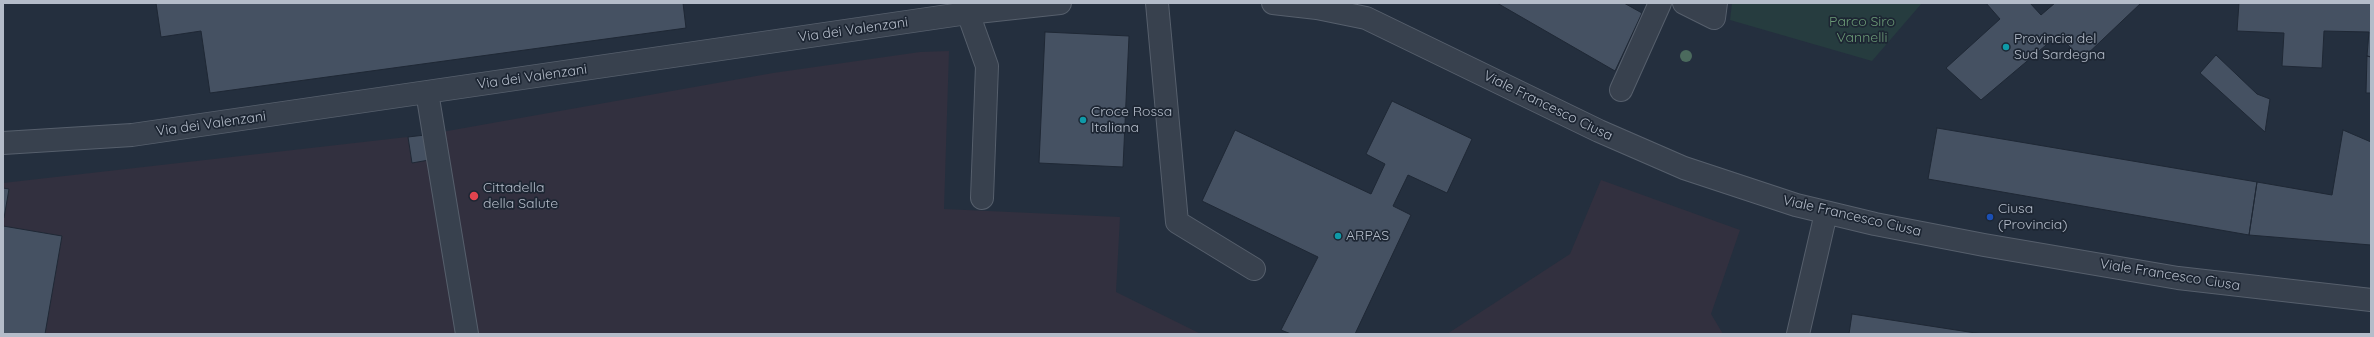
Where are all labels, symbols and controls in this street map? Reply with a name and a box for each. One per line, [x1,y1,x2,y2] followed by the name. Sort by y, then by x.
[797,14,909,46] street label: Via dei Valenzani
[1829,14,1895,46] park label: Parco Siro Vannelli
[2014,31,2105,64] place label: Provincia del Sud Sardegna
[2001,42,2011,52] marker: Provincia del Sud Sardegna
[476,61,588,93] street label: Via dei Valenzani
[1481,67,1615,145] street label: Viale Francesco Ciusa
[1091,104,1172,136] place label: Croce Rossa Italiana
[155,108,267,140] street label: Via dei Valenzani
[1078,115,1088,125] marker: Croce Rossa Italiana
[483,180,558,212] place label: Cittadella della Salute
[468,190,480,202] marker: Cittadella della Salute
[1781,192,1923,240] street label: Viale Francesco Ciusa
[1998,201,2068,234] place label: Ciusa (Provincia)
[1985,212,1995,222] marker: Ciusa (Provincia)
[1346,228,1389,244] place label: ARPAS
[1333,231,1343,241] marker: ARPAS
[2099,256,2241,294] street label: Viale Francesco Ciusa

